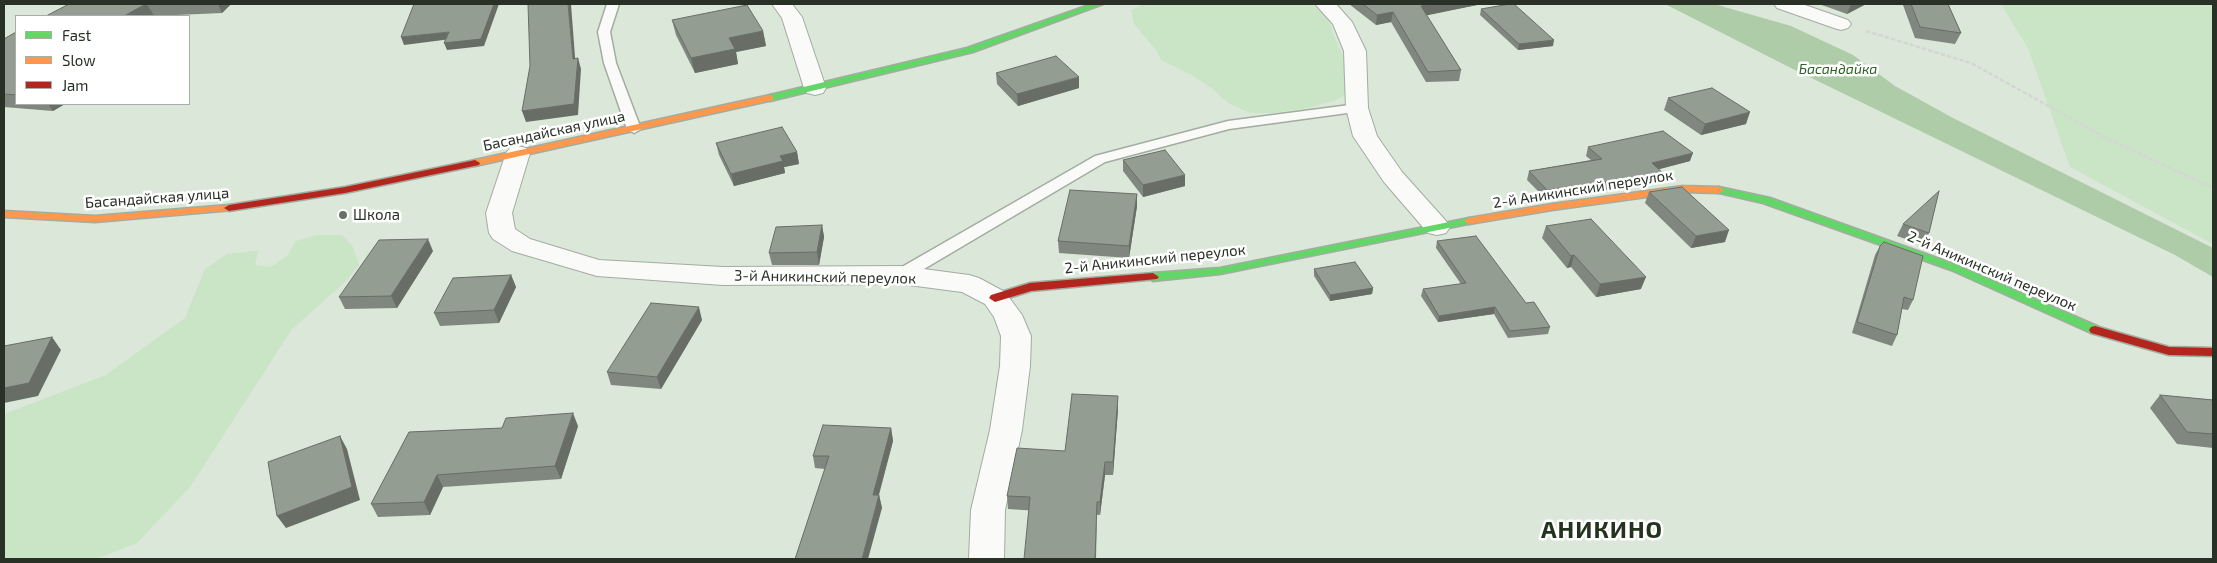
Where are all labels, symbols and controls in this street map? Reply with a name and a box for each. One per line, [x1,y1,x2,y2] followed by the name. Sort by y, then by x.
[15,15,190,105] legend
[62,26,91,44] text: Fast
[62,51,96,69] text: Slow
[1799,61,1877,77] water label: Басандайка
[62,76,88,94] text: Jam
[481,107,627,155] street label: Басандайская улица
[1492,166,1674,212] street label: 2-й Аникинский переулок
[84,184,230,212] street label: Басандайская улица
[353,206,400,224] place label: Школа
[337,209,349,221] marker: Школа
[1905,227,2079,315] street label: 2-й Аникинский переулок
[1063,241,1247,277] street label: 2-й Аникинский переулок
[734,266,916,288] street label: 3-й Аникинский переулок
[1540,516,1664,544] district label: АНИКИНО

